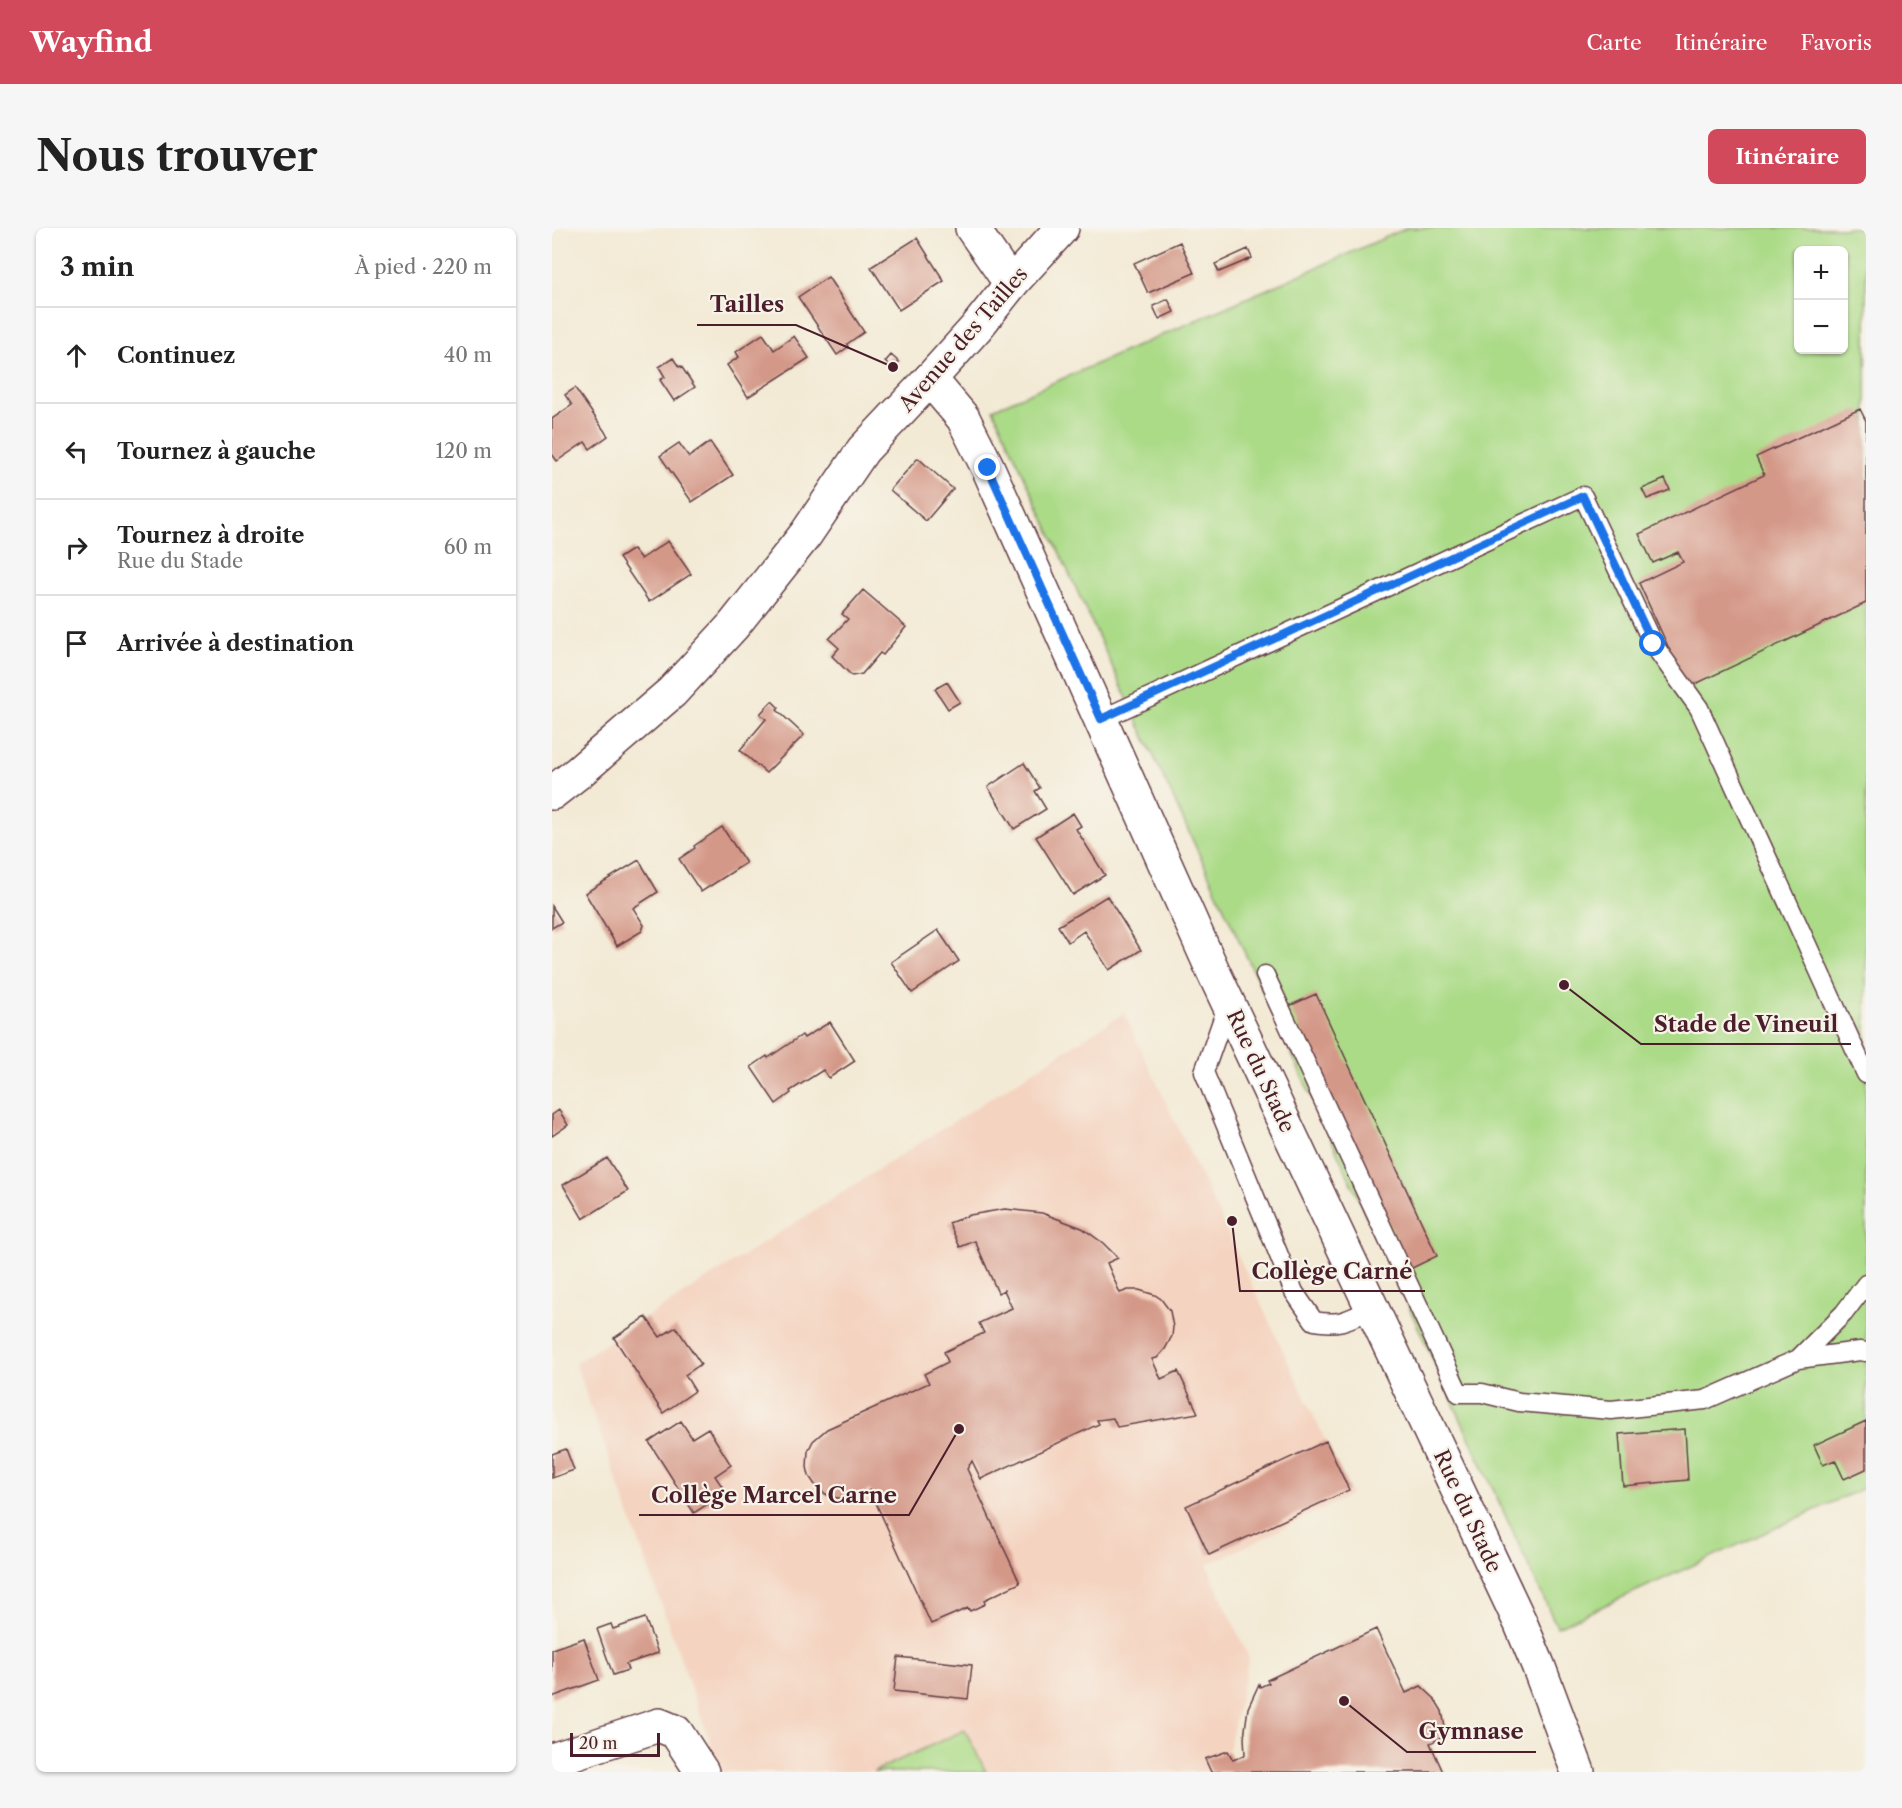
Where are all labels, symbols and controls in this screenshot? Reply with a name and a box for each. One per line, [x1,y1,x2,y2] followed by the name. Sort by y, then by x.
[30,25,152,59] text: Wayfind
[1586,30,1642,55] text: Carte
[1675,30,1768,55] text: Itinéraire
[1801,30,1872,55] text: Favoris
[1708,129,1866,184] button: Itinéraire
[36,130,318,182] text: Nous trouver
[1794,246,1848,354] map controls
[1794,246,1848,300] button: +
[60,251,134,283] text: 3 min
[355,255,492,279] text: À pied · 220 m
[893,262,1033,417] street label: Avenue des Tailles
[697,285,796,325] callout: Tailles
[710,291,784,318] text: Tailles
[1794,300,1848,354] button: −
[60,339,93,372] icon: ahead
[117,342,236,369] text: Continuez
[444,343,492,367] text: 40 m
[60,435,93,468] icon: left
[117,438,316,465] text: Tournez à gauche
[435,439,492,463] text: 120 m
[974,454,1000,480] route end
[117,522,304,549] text: Tournez à droite
[60,531,93,564] icon: right
[444,535,492,559] text: 60 m
[117,549,243,573] text: Rue du Stade
[60,627,93,660] icon: arrive
[117,630,354,657] text: Arrivée à destination
[1639,630,1665,656] route start
[1641,1004,1851,1044] callout: Stade de Vineuil
[1222,1006,1300,1136] street label: Rue du Stade
[1654,1011,1838,1038] text: Stade de Vineuil
[1240,1251,1425,1291] callout: Collège Carné
[1252,1258,1412,1285] text: Collège Carné
[1429,1446,1507,1576] street label: Rue du Stade
[639,1475,909,1515] callout: Collège Marcel Carne
[651,1482,897,1509] text: Collège Marcel Carne
[1407,1712,1536,1752] callout: Gymnase
[1418,1718,1524,1745] text: Gymnase
[570,1730,660,1758] scale bar
[579,1733,618,1753] text: 20 m

